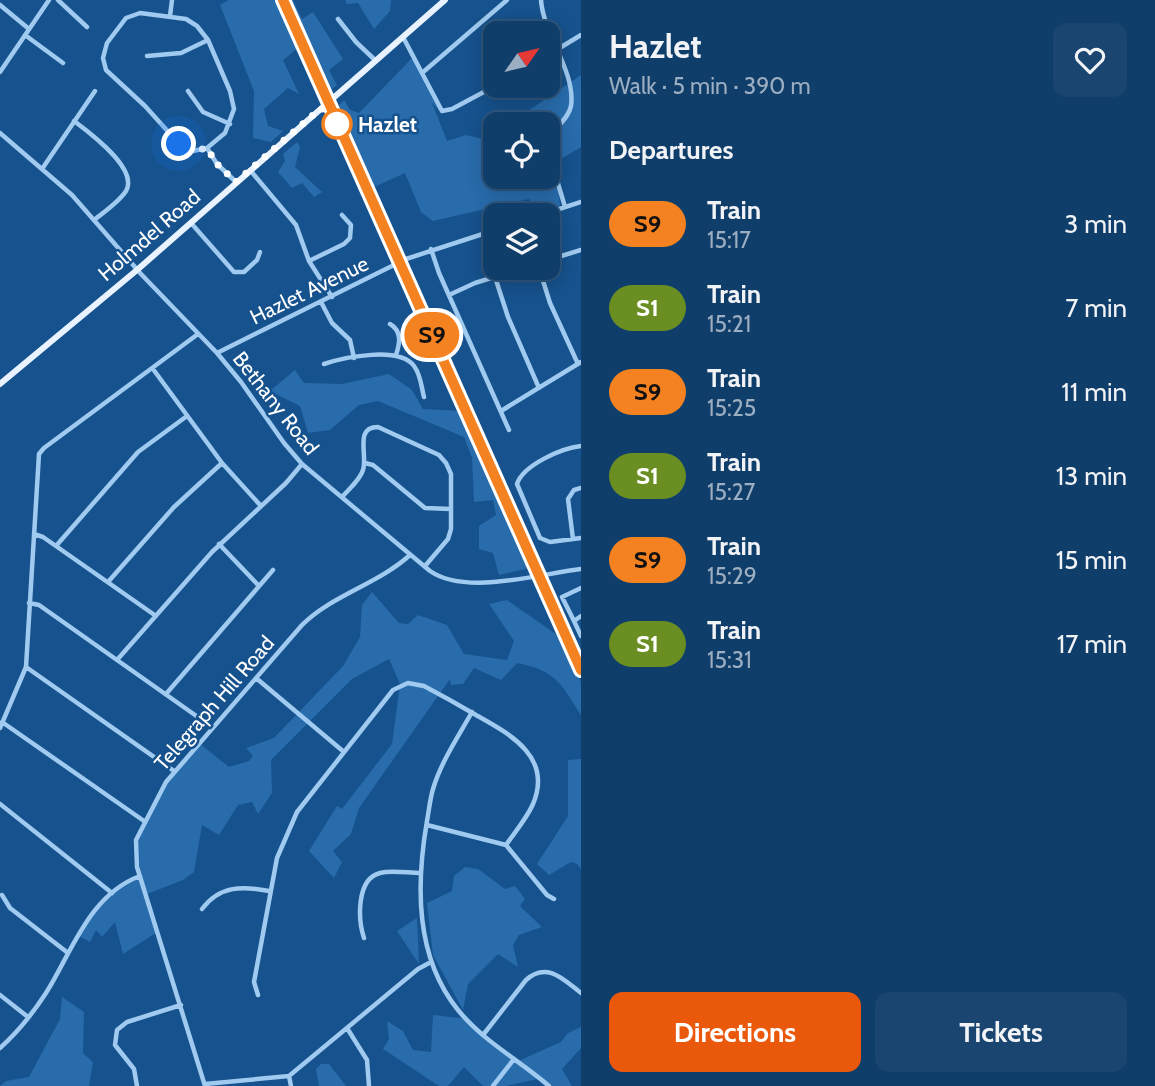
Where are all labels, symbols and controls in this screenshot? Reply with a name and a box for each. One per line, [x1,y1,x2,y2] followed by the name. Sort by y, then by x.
[483,21,560,98] north arrow
[483,21,560,280] map controls
[1053,23,1127,97] button: heart
[609,26,702,66] text: Hazlet
[609,72,811,100] text: Walk · 5 min · 390 m
[322,109,352,139] marker: Hazlet
[358,112,417,137] place label: Hazlet
[483,112,560,189] button: locate
[161,126,196,161] your location
[609,134,733,166] text: Departures
[93,184,205,286] street label: Holmdel Road
[707,194,761,226] text: Train
[483,203,560,280] button: layers
[1064,208,1127,240] text: 3 min
[634,209,661,238] text: S9
[707,226,751,254] text: 15:17
[246,250,372,329] street label: Hazlet Avenue
[707,278,761,310] text: Train
[1065,292,1127,324] text: 7 min
[636,293,659,322] text: S1
[707,310,751,338] text: 15:21
[400,312,464,358] line badge: S9
[418,320,446,349] text: S9
[228,346,324,460] street label: Bethany Road
[707,362,761,394] text: Train
[1061,376,1127,408] text: 11 min
[634,377,661,406] text: S9
[707,394,756,422] text: 15:25
[707,446,761,478] text: Train
[1056,460,1127,492] text: 13 min
[636,461,659,490] text: S1
[707,478,755,506] text: 15:27
[707,530,761,562] text: Train
[1056,544,1127,576] text: 15 min
[634,545,661,574] text: S9
[707,562,757,590] text: 15:29
[707,614,761,646] text: Train
[1057,628,1127,660] text: 17 min
[636,629,659,658] text: S1
[149,631,279,775] street label: Telegraph Hill Road
[707,646,752,674] text: 15:31
[609,992,861,1072] button: Directions
[875,992,1127,1072] button: Tickets

